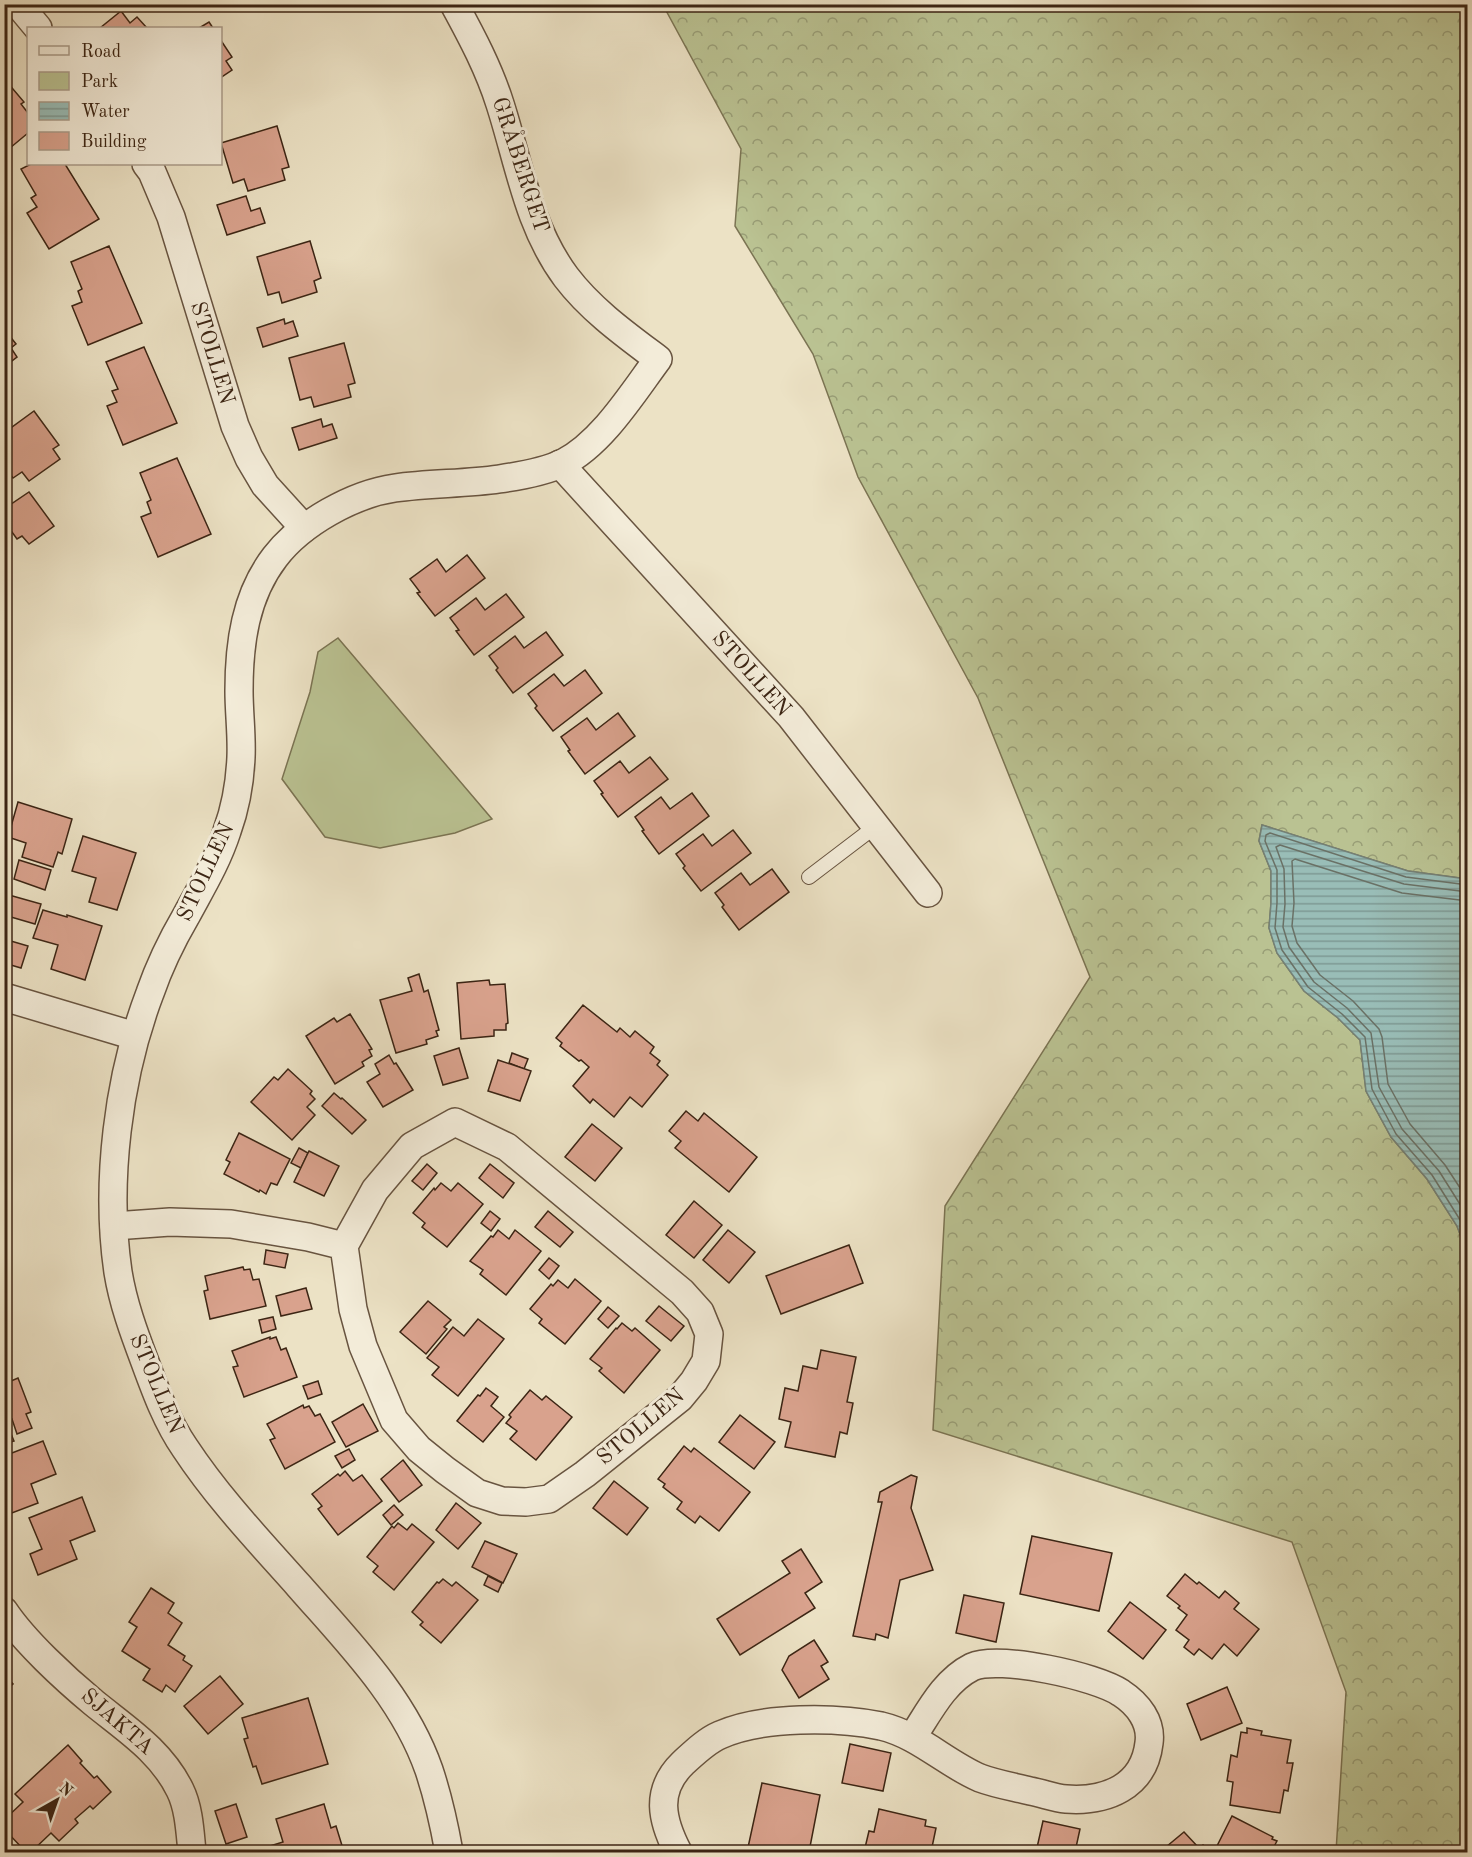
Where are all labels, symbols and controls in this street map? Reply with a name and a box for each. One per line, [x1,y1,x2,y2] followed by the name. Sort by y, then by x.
[27,27,222,165] legend
[81,43,121,61] text: Road
[81,73,118,91] text: Park
[488,94,555,236] street label: GRÅBERGET
[81,103,130,121] text: Water
[81,133,147,151] text: Building
[186,299,238,407] street label: STOLLEN
[707,627,795,721] street label: STOLLEN
[174,819,238,925] street label: STOLLEN
[125,1331,187,1437] street label: STOLLEN
[593,1384,689,1470] street label: STOLLEN
[76,1685,158,1759] street label: SJAKTA
[27,1770,87,1830] north arrow
[56,1780,76,1801] text: N

